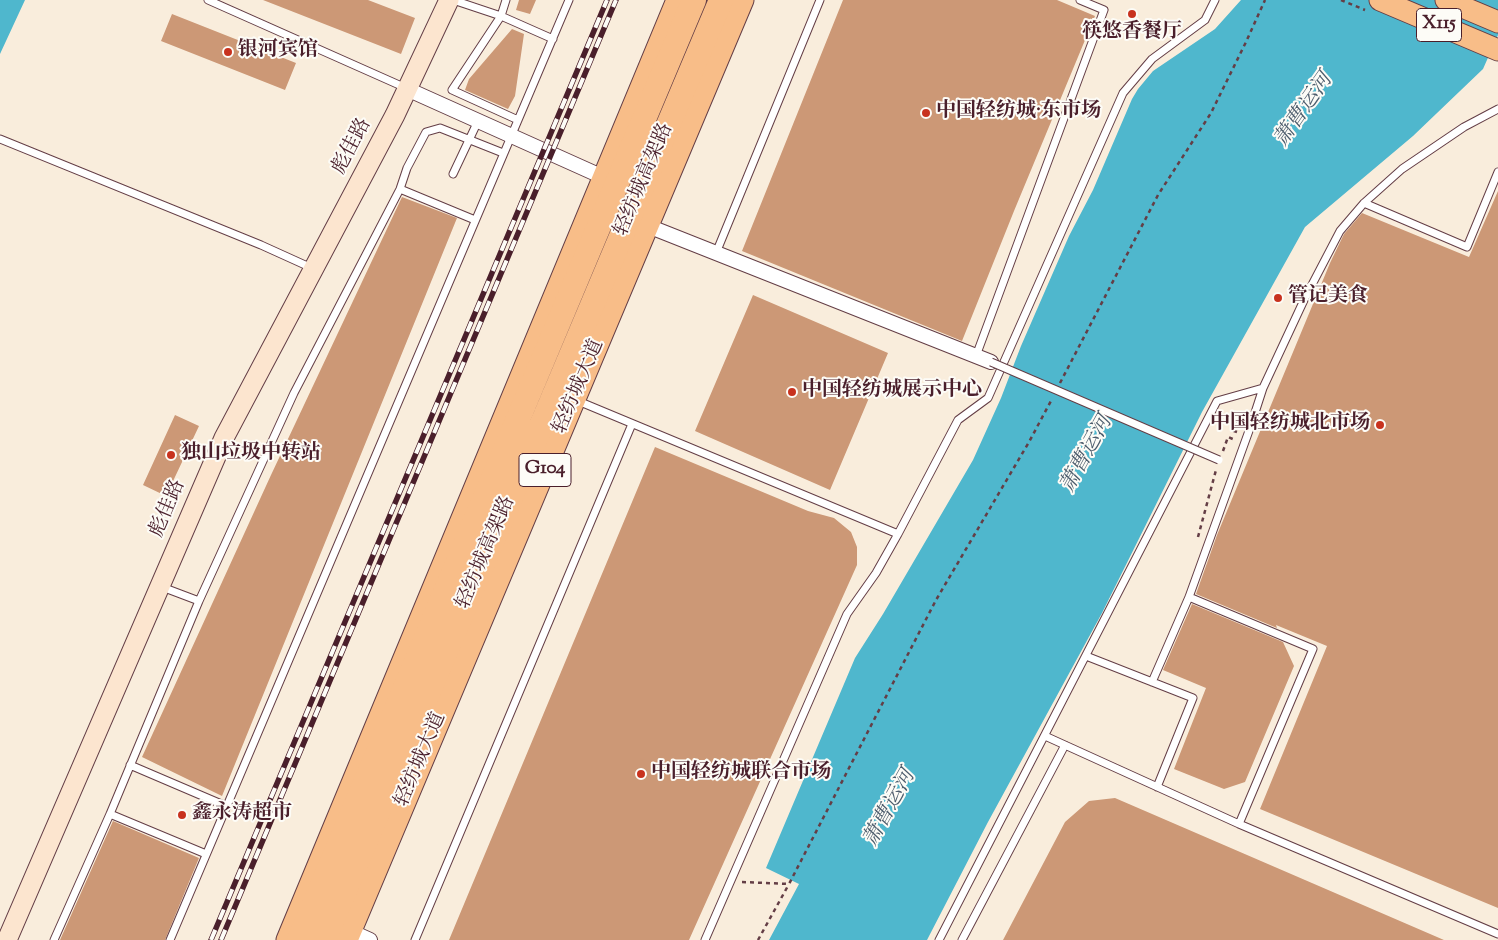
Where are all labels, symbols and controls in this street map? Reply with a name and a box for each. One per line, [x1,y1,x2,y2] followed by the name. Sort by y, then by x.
[1126,8,1138,20] marker: 筷悠香餐厅
[1416,8,1462,42] road number: X115
[1082,22,1182,46] place label: 筷悠香餐厅
[238,40,318,64] place label: 银河宾馆
[222,46,234,58] marker: 银河宾馆
[1271,69,1339,153] water label: 萧曹运河
[936,101,1101,125] place label: 中国轻纺城·东市场
[920,107,932,119] marker: 中国轻纺城·东市场
[328,115,378,179] street label: 彪佳路
[611,120,679,240] street label: 轻纺城高架路
[1288,286,1368,310] place label: 管记美食
[1272,292,1284,304] marker: 管记美食
[549,336,611,438] street label: 轻纺城大道
[802,380,982,404] place label: 中国轻纺城展示中心
[786,386,798,398] marker: 中国轻纺城展示中心
[1057,412,1119,498] water label: 萧曹运河
[1210,413,1370,437] place label: 中国轻纺城北市场
[1374,419,1386,431] marker: 中国轻纺城北市场
[181,443,321,467] place label: 独山垃圾中转站
[165,449,177,461] marker: 独山垃圾中转站
[519,454,571,486] road number: G104
[146,477,192,541] street label: 彪佳路
[453,493,521,613] street label: 轻纺城高架路
[391,709,453,811] street label: 轻纺城大道
[651,762,831,786] place label: 中国轻纺城联合市场
[860,766,922,852] water label: 萧曹运河
[635,768,647,780] marker: 中国轻纺城联合市场
[192,803,292,827] place label: 鑫永涛超市
[176,809,188,821] marker: 鑫永涛超市

